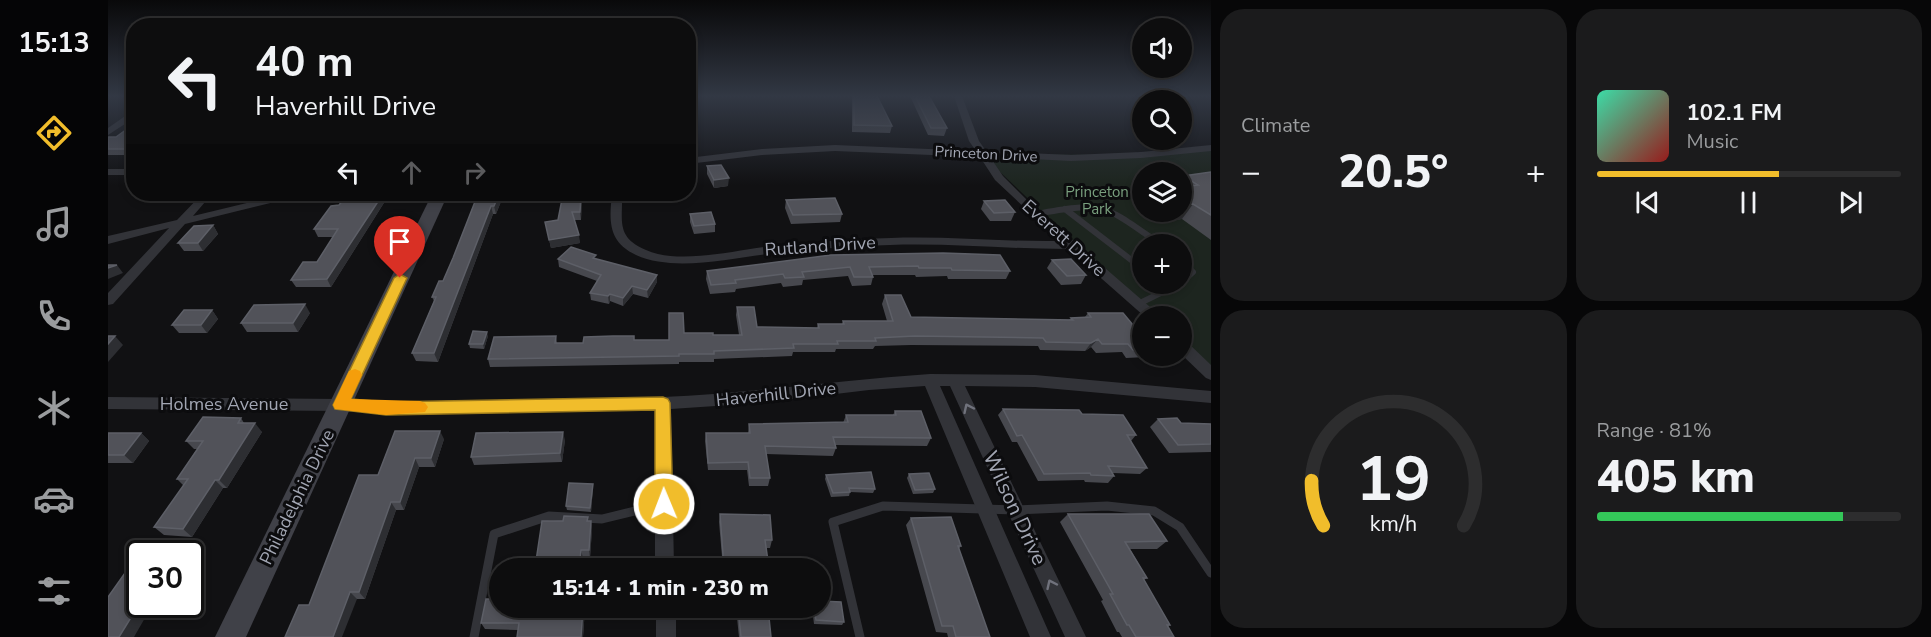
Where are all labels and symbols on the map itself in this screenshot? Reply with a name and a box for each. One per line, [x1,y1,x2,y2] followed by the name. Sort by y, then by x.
[934,141,1038,167] street label: Princeton Drive
[1065,182,1129,219] park label: Princeton Park
[1017,194,1111,282] street label: Everett Drive
[374,216,425,278] pin
[764,230,876,262] street label: Rutland Drive
[715,376,837,412] street label: Haverhill Drive
[160,392,288,416] street label: Holmes Avenue
[964,403,976,414] one-way arrow
[254,425,340,569] street label: Philadelphia Drive
[976,446,1054,570] street label: Wilson Drive
[632,472,696,536] position arrow
[126,540,204,618] speed limit sign: 30
[1047,580,1059,591] one-way arrow

